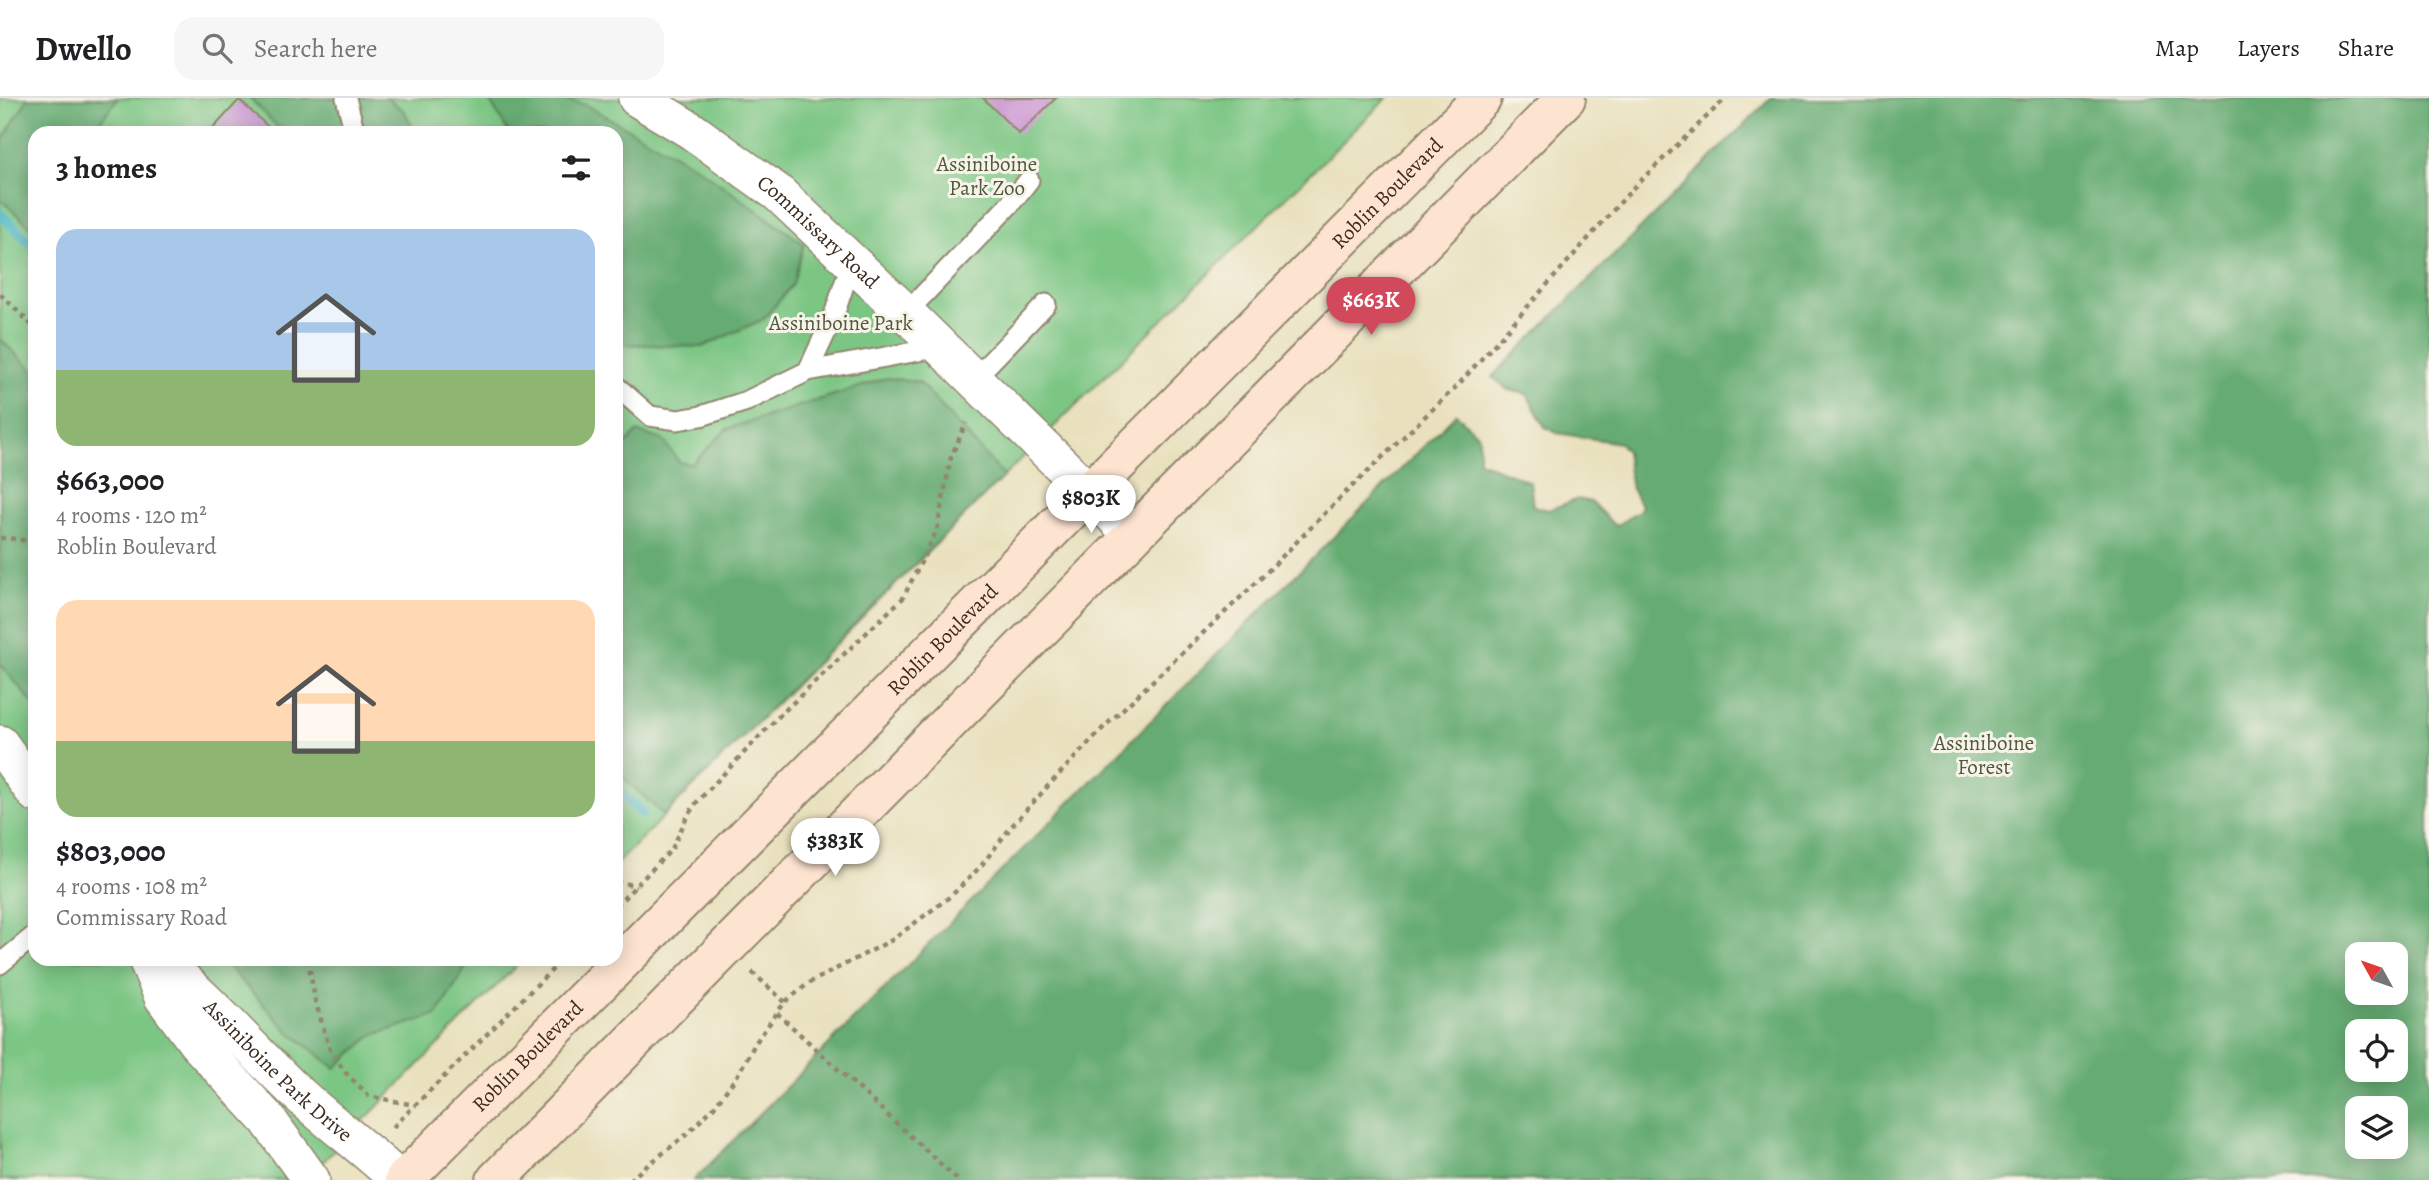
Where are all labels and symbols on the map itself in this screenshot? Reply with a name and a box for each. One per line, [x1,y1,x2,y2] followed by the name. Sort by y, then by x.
[1325,131,1449,255] street label: Roblin Boulevard
[936,150,1037,202] park label: Assiniboine Park Zoo
[752,169,886,295] street label: Commissary Road
[1322,278,1420,337] pin: $663K
[768,309,914,337] park label: Assiniboine Park
[1042,476,1140,535] pin: $803K
[881,577,1005,701] street label: Roblin Boulevard
[1933,729,2034,781] park label: Assiniboine Forest
[786,818,884,878] pin: $383K
[2345,942,2408,1004] north arrow
[197,992,358,1148] street label: Assiniboine Park Drive
[466,994,590,1118] street label: Roblin Boulevard

